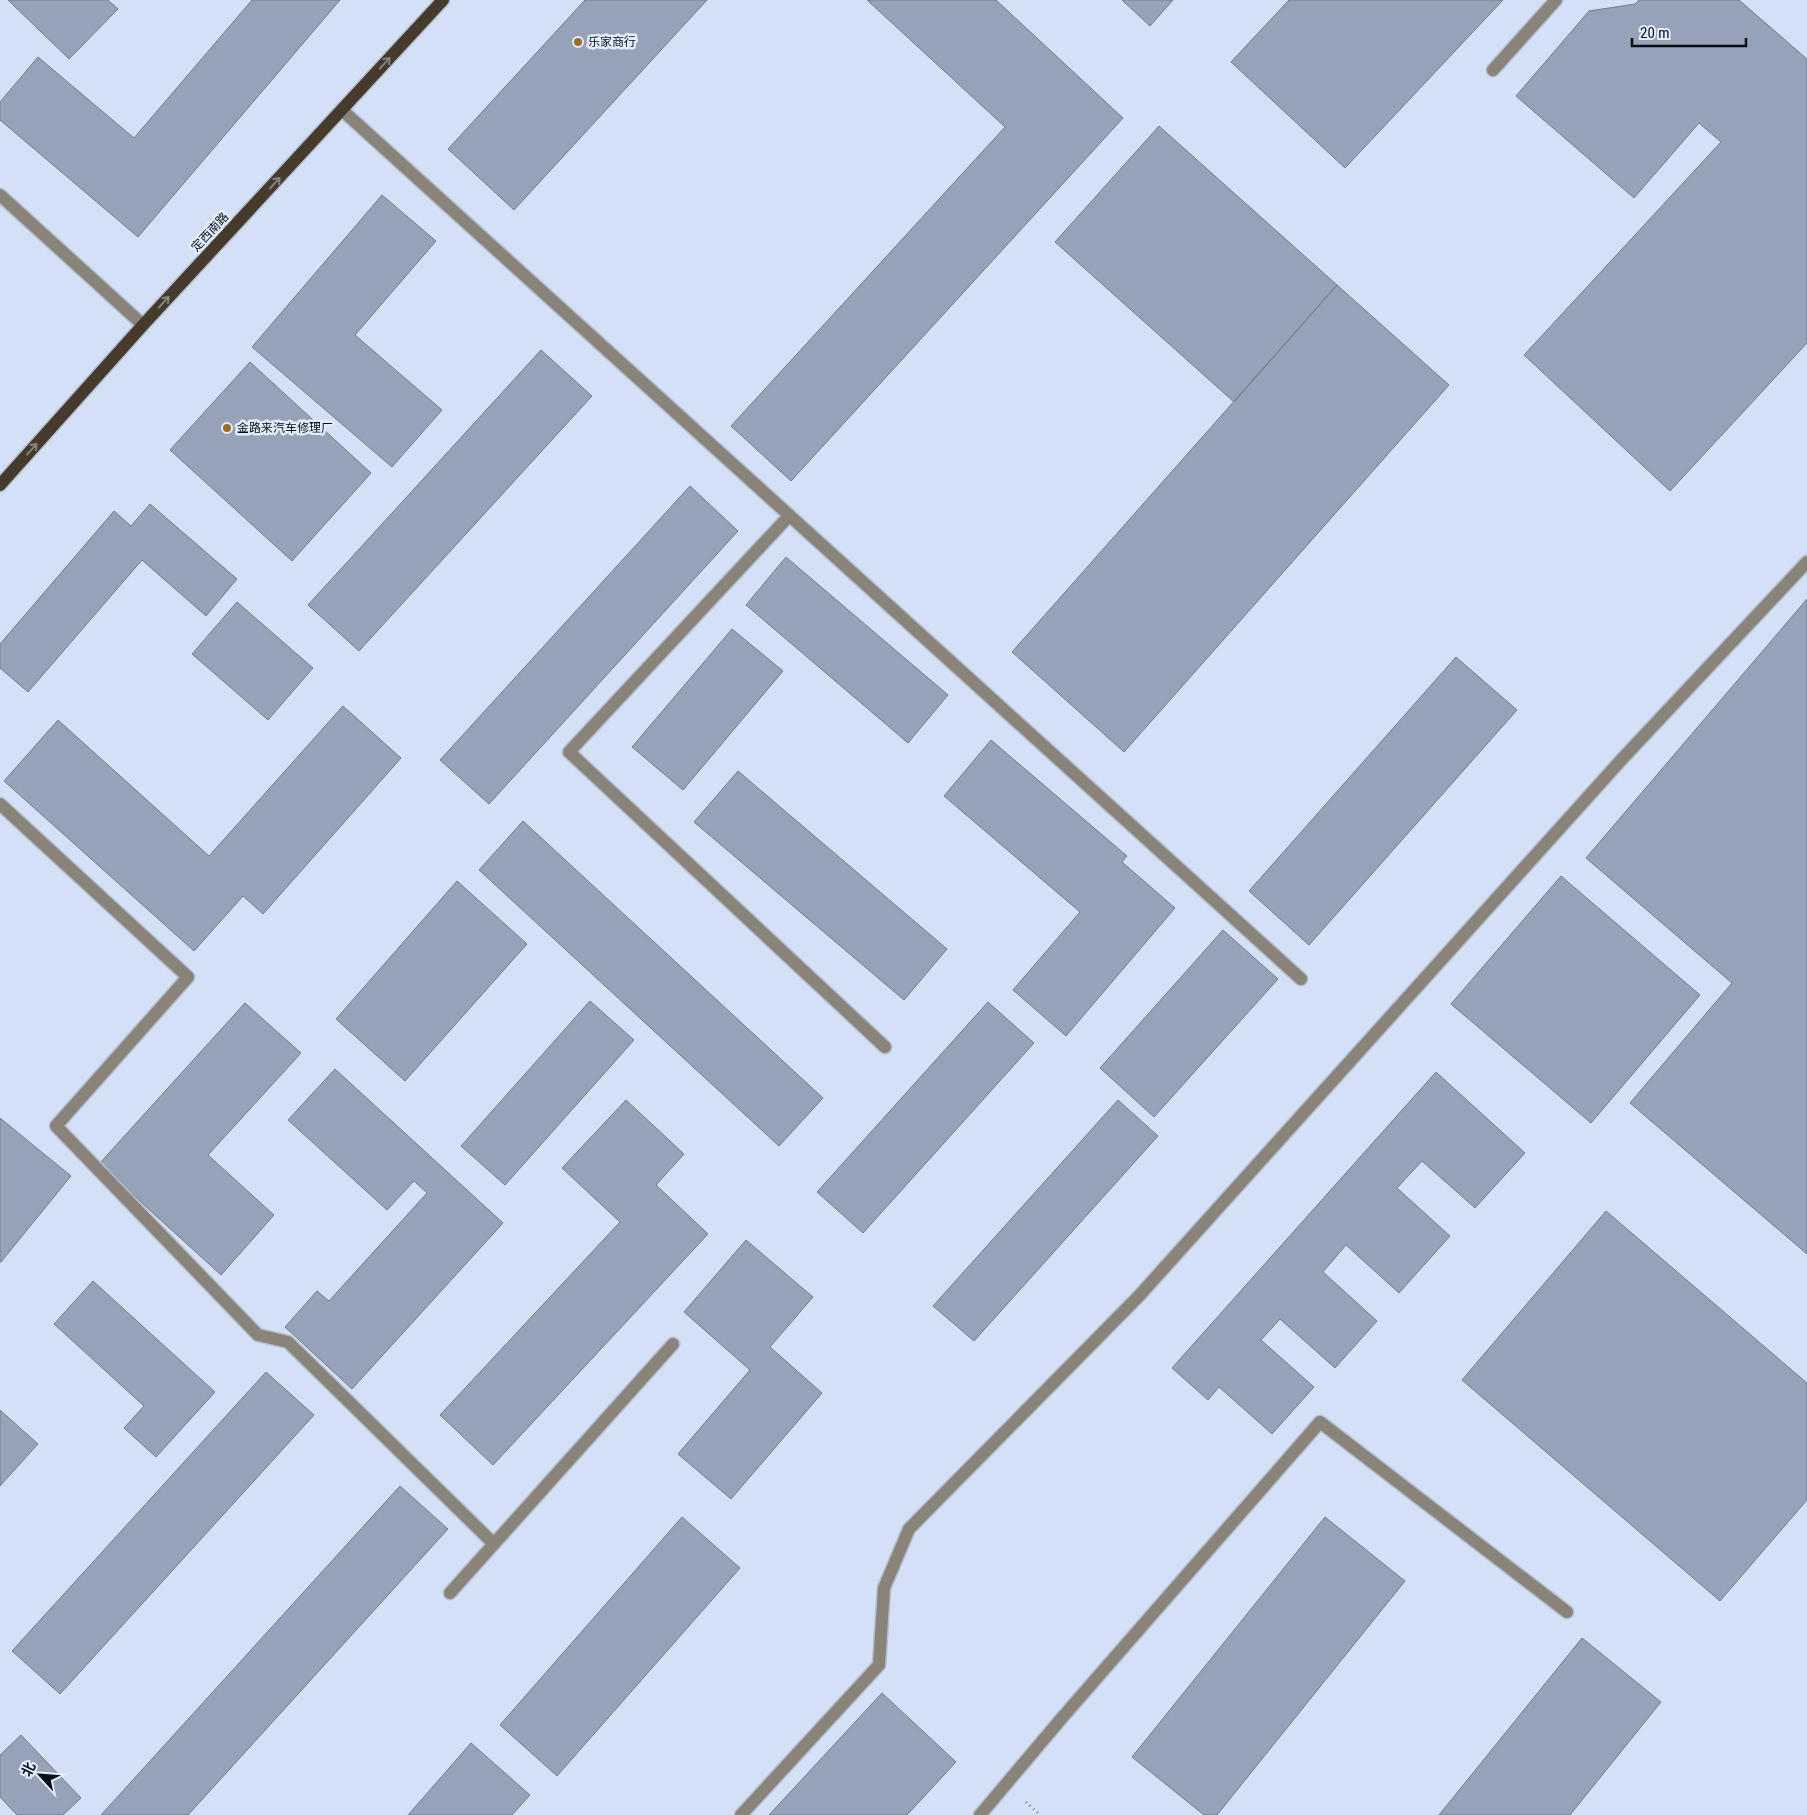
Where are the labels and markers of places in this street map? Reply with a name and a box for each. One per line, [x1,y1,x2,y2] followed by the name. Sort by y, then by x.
[588,35,636,49] place label: 乐家商行
[572,36,584,48] marker: 乐家商行
[237,421,333,435] place label: 金路来汽车修理厂
[221,422,233,434] marker: 金路来汽车修理厂

